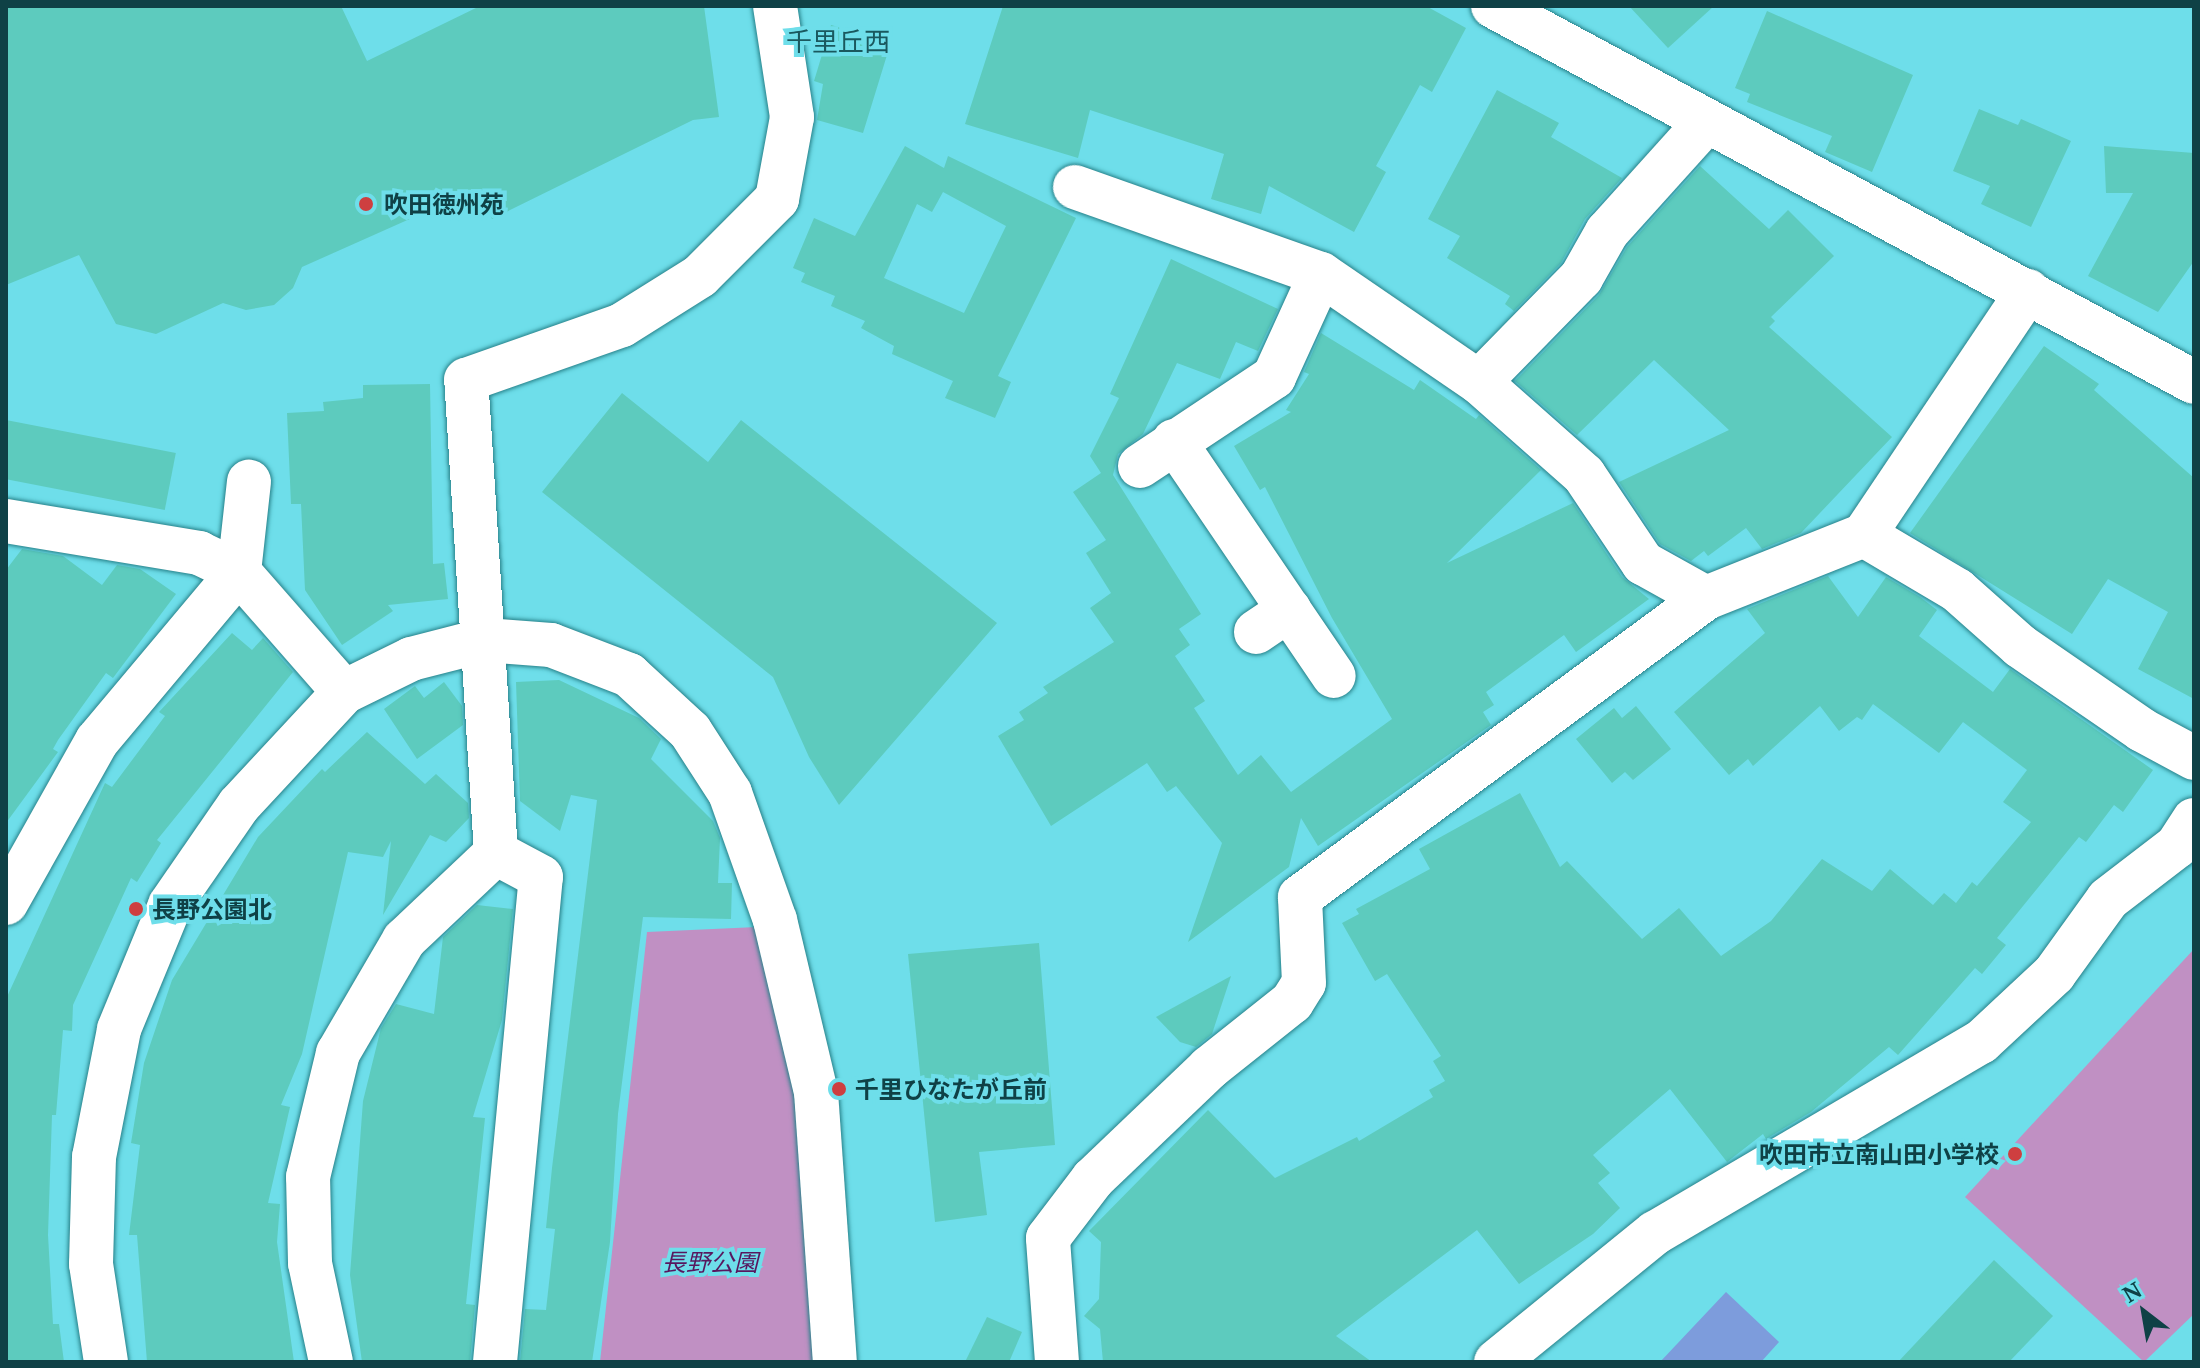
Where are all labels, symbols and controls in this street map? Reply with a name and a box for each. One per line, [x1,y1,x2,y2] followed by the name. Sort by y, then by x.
[786,26,890,58] district label: 千里丘西
[384,190,504,218] place label: 吹田徳州苑
[355,193,377,215] marker: 吹田徳州苑
[152,895,272,923] place label: 長野公園北
[127,900,145,918] marker: 長野公園北
[855,1075,1047,1103] place label: 千里ひなたが丘前
[830,1080,848,1098] marker: 千里ひなたが丘前
[1759,1140,1999,1168] place label: 吹田市立南山田小学校
[2006,1145,2024,1163] marker: 吹田市立南山田小学校
[662,1248,758,1276] park label: 長野公園
[2104,1272,2184,1352] north arrow
[2116,1274,2147,1309] text: N

